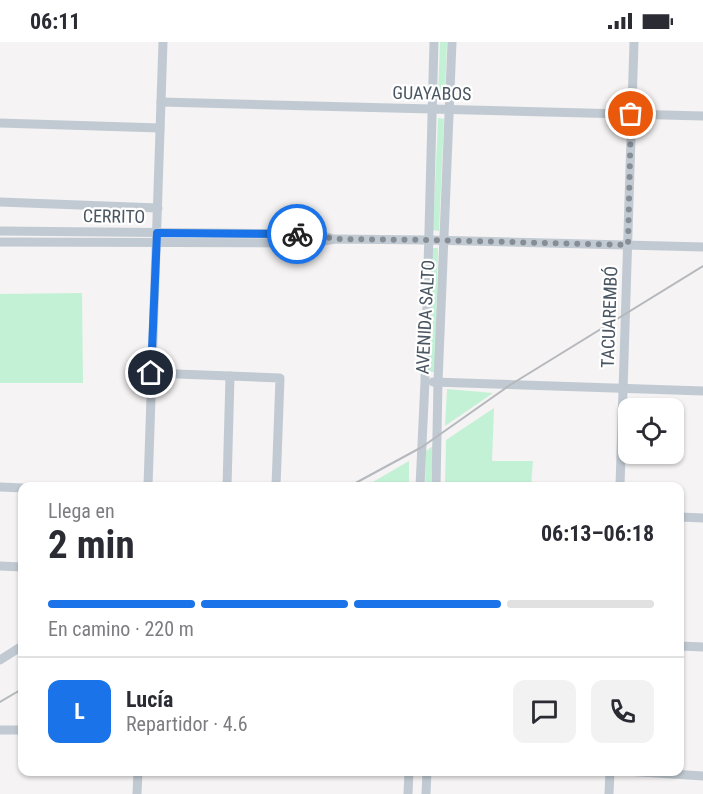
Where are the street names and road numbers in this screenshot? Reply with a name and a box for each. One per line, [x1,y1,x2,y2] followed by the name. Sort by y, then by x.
[392,82,472,104] street label: GUAYABOS
[83,205,145,227] street label: CERRITO
[412,259,438,375] street label: AVENIDA SALTO
[597,266,621,368] street label: TACUAREMBÓ

